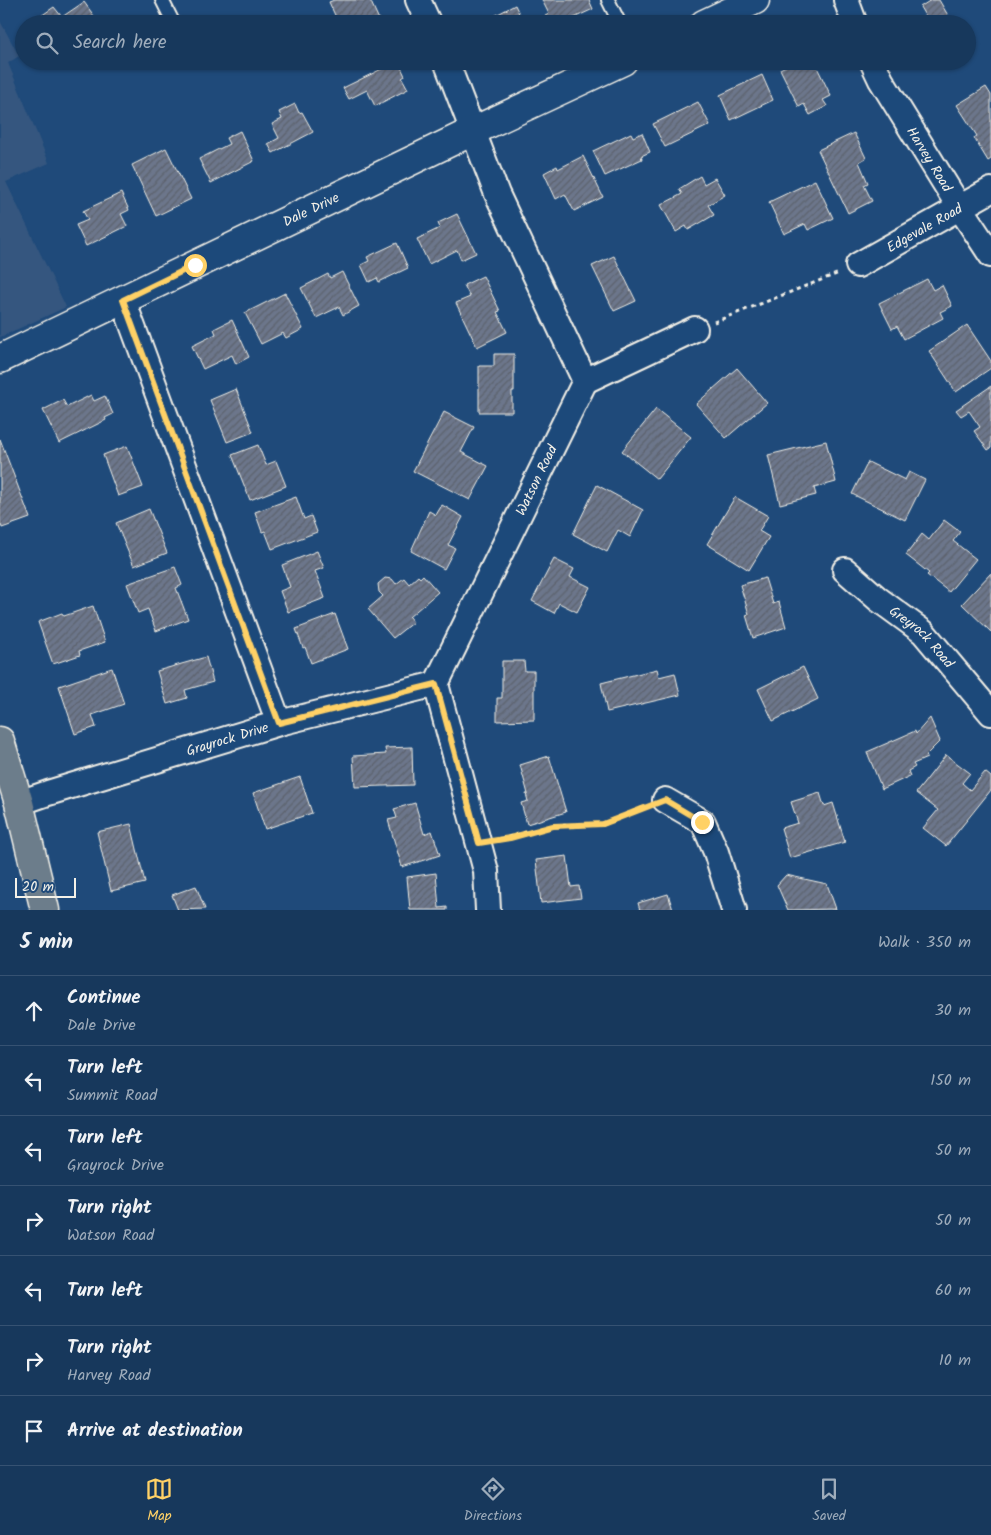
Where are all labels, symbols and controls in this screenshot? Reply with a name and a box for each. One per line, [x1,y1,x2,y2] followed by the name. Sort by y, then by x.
[15,15,976,70] search box
[73,28,167,58] text: Search here
[33,29,61,57] icon: search
[900,123,958,197] street label: Harvey Road
[279,187,344,233] street label: Dale Drive
[883,198,968,259] street label: Edgevale Road
[184,254,207,277] route start
[510,440,564,520] street label: Watson Road
[884,601,960,674] street label: Greyrock Road
[184,717,272,762] street label: Grayrock Drive
[691,811,714,834] route end
[15,875,76,898] scale bar
[22,876,54,898] text: 20 m
[20,926,73,959] text: 5 min
[878,930,971,955] text: Walk · 350 m
[67,983,140,1013] text: Continue
[20,997,48,1025] icon: ahead
[935,998,971,1023] text: 30 m
[67,1013,136,1038] text: Dale Drive
[67,1053,142,1083] text: Turn left
[20,1067,48,1095] icon: left
[930,1068,971,1093] text: 150 m
[67,1083,157,1108] text: Summit Road
[67,1123,142,1153] text: Turn left
[20,1137,48,1165] icon: left
[935,1138,971,1163] text: 50 m
[67,1153,164,1178] text: Grayrock Drive
[67,1193,152,1223] text: Turn right
[20,1207,48,1235] icon: right
[935,1208,971,1233] text: 50 m
[67,1223,154,1248] text: Watson Road
[67,1276,142,1306] text: Turn left
[20,1277,48,1305] icon: left
[935,1278,971,1303] text: 60 m
[67,1333,152,1363] text: Turn right
[20,1347,48,1375] icon: right
[939,1348,971,1373] text: 10 m
[67,1363,150,1388] text: Harvey Road
[67,1416,243,1446] text: Arrive at destination
[20,1417,48,1445] icon: arrive
[145,1475,173,1527] tab: Map
[464,1475,522,1527] tab: Directions
[812,1475,846,1527] tab: Saved

